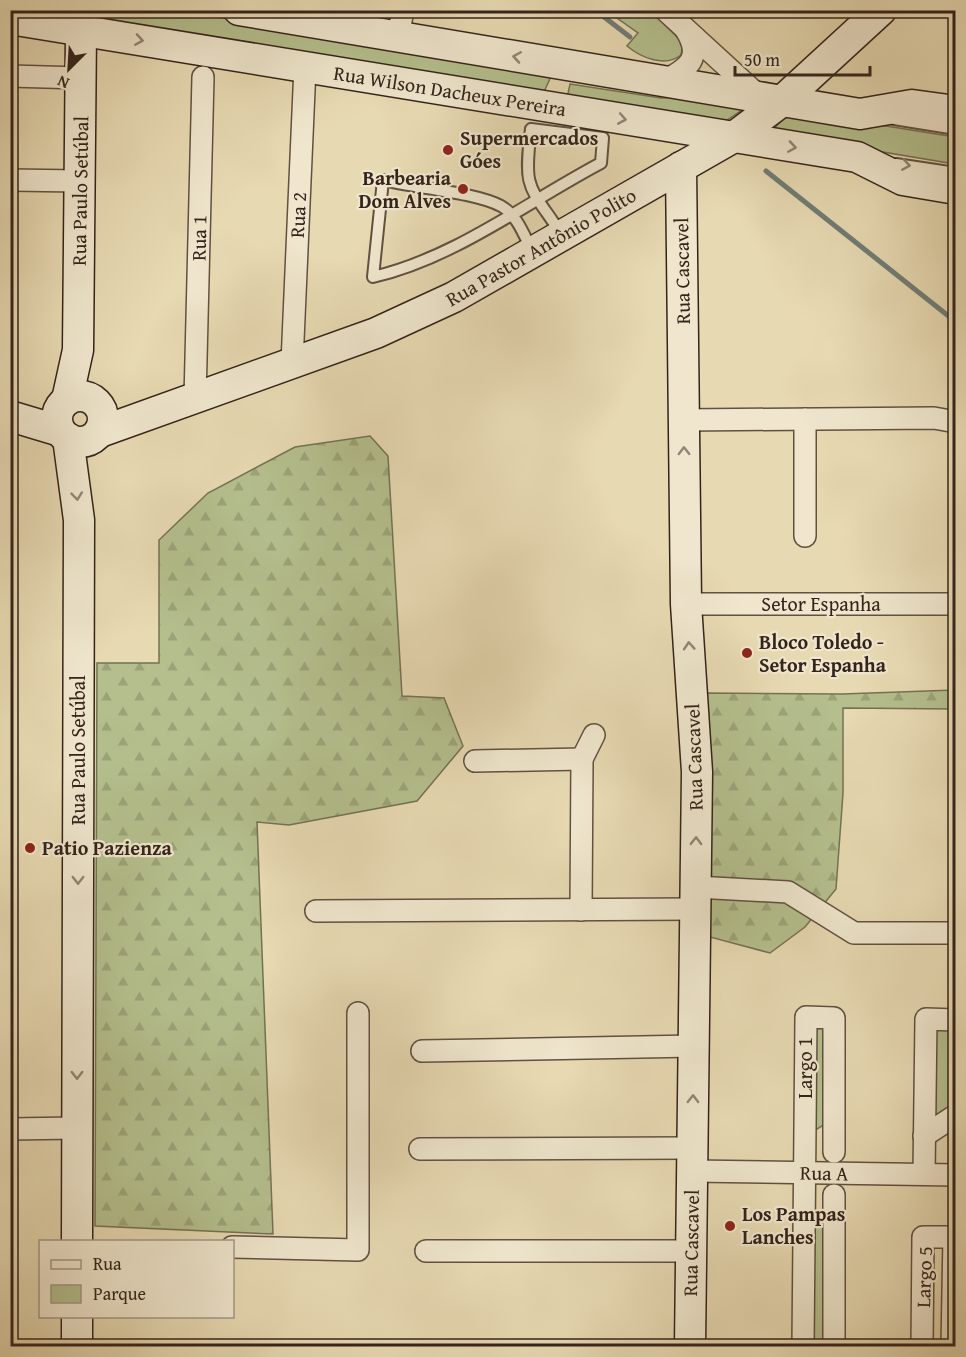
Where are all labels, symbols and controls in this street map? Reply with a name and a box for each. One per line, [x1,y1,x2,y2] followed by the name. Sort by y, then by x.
[134,33,144,46] one-way arrow
[39,39,99,99] north arrow
[735,39,870,77] scale bar
[744,46,780,73] text: 50 m
[512,51,521,63] one-way arrow
[332,58,569,123] street label: Rua Wilson Dacheux Pereira
[53,69,73,96] text: N
[616,112,626,125] one-way arrow
[64,115,95,266] street label: Rua Paulo Setúbal
[460,123,598,175] place label: Supermercados Góes
[787,140,797,152] one-way arrow
[441,143,455,157] marker: Supermercados Góes
[902,159,911,171] one-way arrow
[359,163,452,215] place label: Barbearia Dom Alves
[440,180,641,313] street label: Rua Pastor Antônio Polito
[456,182,470,196] marker: Barbearia Dom Alves
[282,191,313,239] street label: Rua 2
[184,215,213,261] street label: Rua 1
[666,217,697,325] street label: Rua Cascavel
[678,447,691,456] one-way arrow
[70,492,83,501] one-way arrow
[761,589,881,618] street label: Setor Espanha
[759,627,887,679] place label: Bloco Toledo - Setor Espanha
[683,642,696,651] one-way arrow
[740,646,754,660] marker: Bloco Toledo - Setor Espanha
[63,675,92,825] street label: Rua Paulo Setúbal
[677,703,710,811] street label: Rua Cascavel
[42,833,172,862] place label: Patio Pazienza
[690,837,702,846] one-way arrow
[23,841,37,855] marker: Patio Pazienza
[72,876,84,885] one-way arrow
[790,1037,819,1099] street label: Largo 1
[71,1071,83,1080] one-way arrow
[687,1095,699,1104] one-way arrow
[800,1158,848,1187] street label: Rua A
[675,1189,706,1297] street label: Rua Cascavel
[742,1199,845,1251] place label: Los Pampas Lanches
[723,1219,737,1233] marker: Los Pampas Lanches
[39,1240,234,1318] legend
[908,1246,939,1308] street label: Largo 5
[93,1250,122,1277] text: Rua
[93,1280,146,1307] text: Parque

